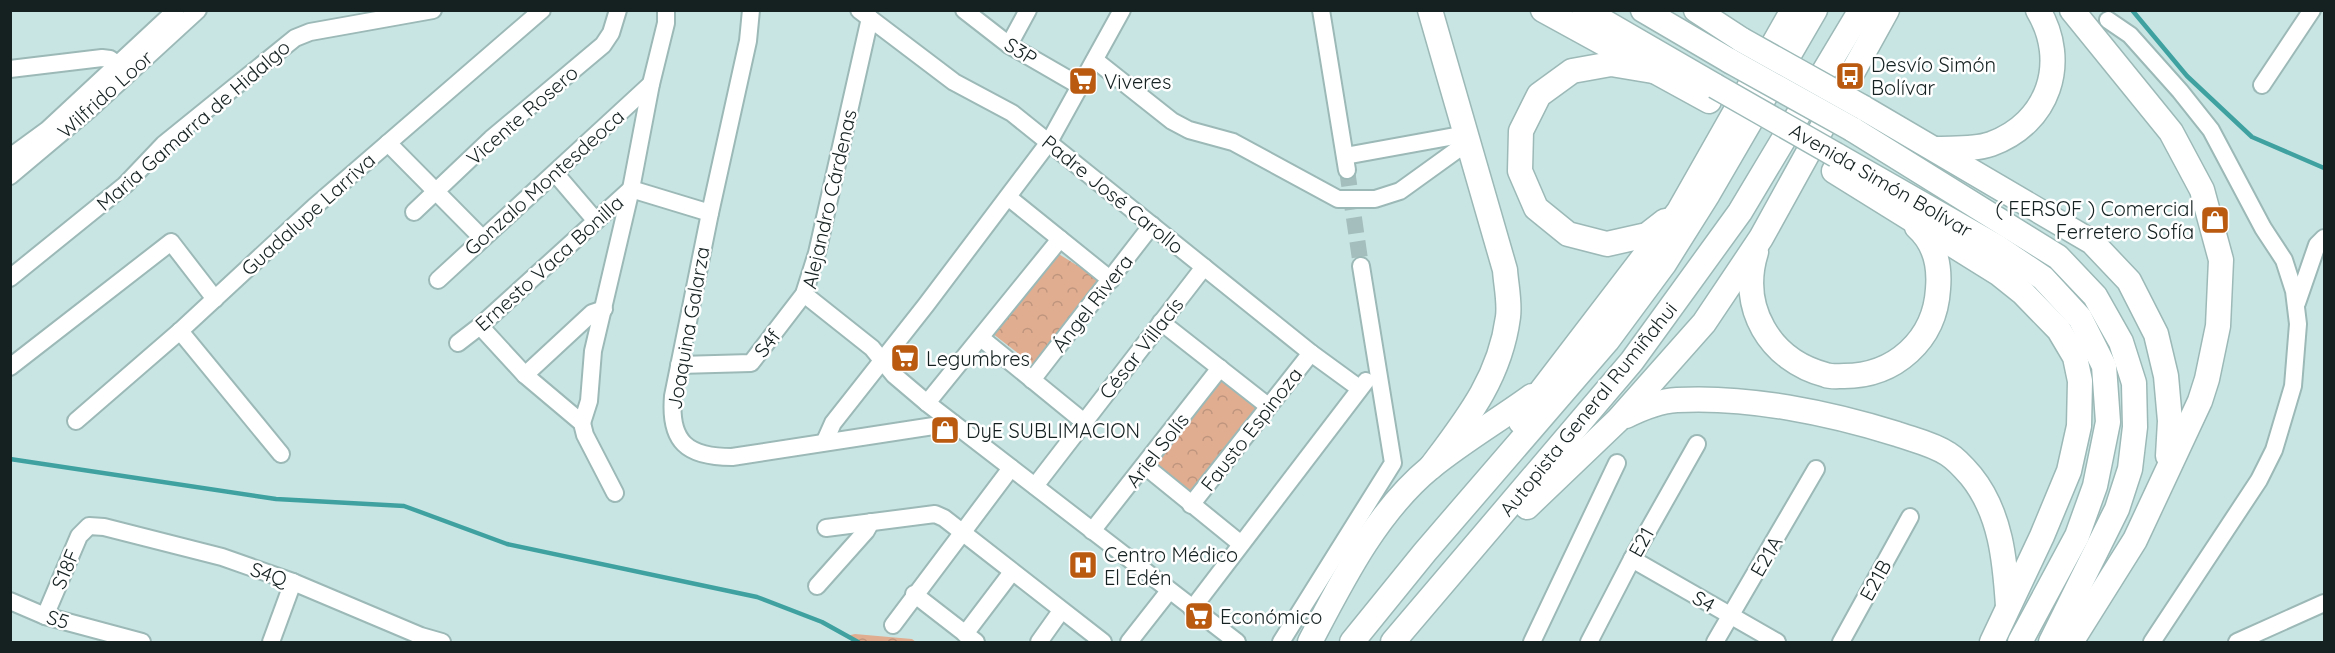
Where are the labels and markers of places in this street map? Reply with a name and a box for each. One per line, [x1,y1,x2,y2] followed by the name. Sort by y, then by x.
[1871,52,1996,100] place label: Desvío Simón Bolívar
[1834,60,1866,92] bus stop icon: Desvío Simón Bolívar
[1067,65,1099,97] supermarket icon: Viveres
[1104,69,1171,94] place label: Viveres
[1995,196,2194,244] place label: ( FERSOF ) Comercial Ferretero Sofía
[2199,204,2231,236] shop icon: ( FERSOF ) Comercial Ferretero Sofía
[889,342,921,374] supermarket icon: Legumbres
[926,346,1030,371] place label: Legumbres
[929,414,961,446] shop icon: DyE SUBLIMACION
[966,418,1140,443] place label: DyE SUBLIMACION
[1104,542,1238,590] place label: Centro Médico El Edén
[1067,549,1099,581] hospital icon: Centro Médico El Edén
[1183,600,1215,632] supermarket icon: Económico
[1220,604,1322,629] place label: Económico

